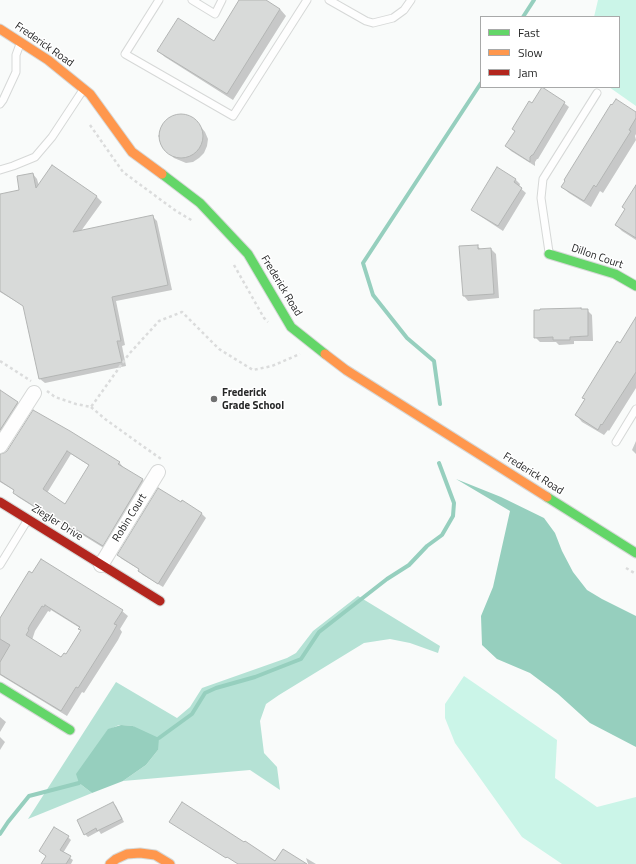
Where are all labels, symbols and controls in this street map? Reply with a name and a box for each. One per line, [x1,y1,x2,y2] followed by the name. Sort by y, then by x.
[480,16,620,88] legend
[12,20,76,70] street label: Frederick Road
[518,23,540,42] text: Fast
[518,43,543,62] text: Slow
[518,63,538,82] text: Jam
[569,242,625,272] street label: Dillon Court
[258,253,304,319] street label: Frederick Road
[222,386,284,412] place label: Frederick Grade School
[209,394,219,404] marker: Frederick Grade School
[500,450,566,498] street label: Frederick Road
[110,492,150,544] street label: Robin Court
[29,502,85,544] street label: Ziegler Drive

